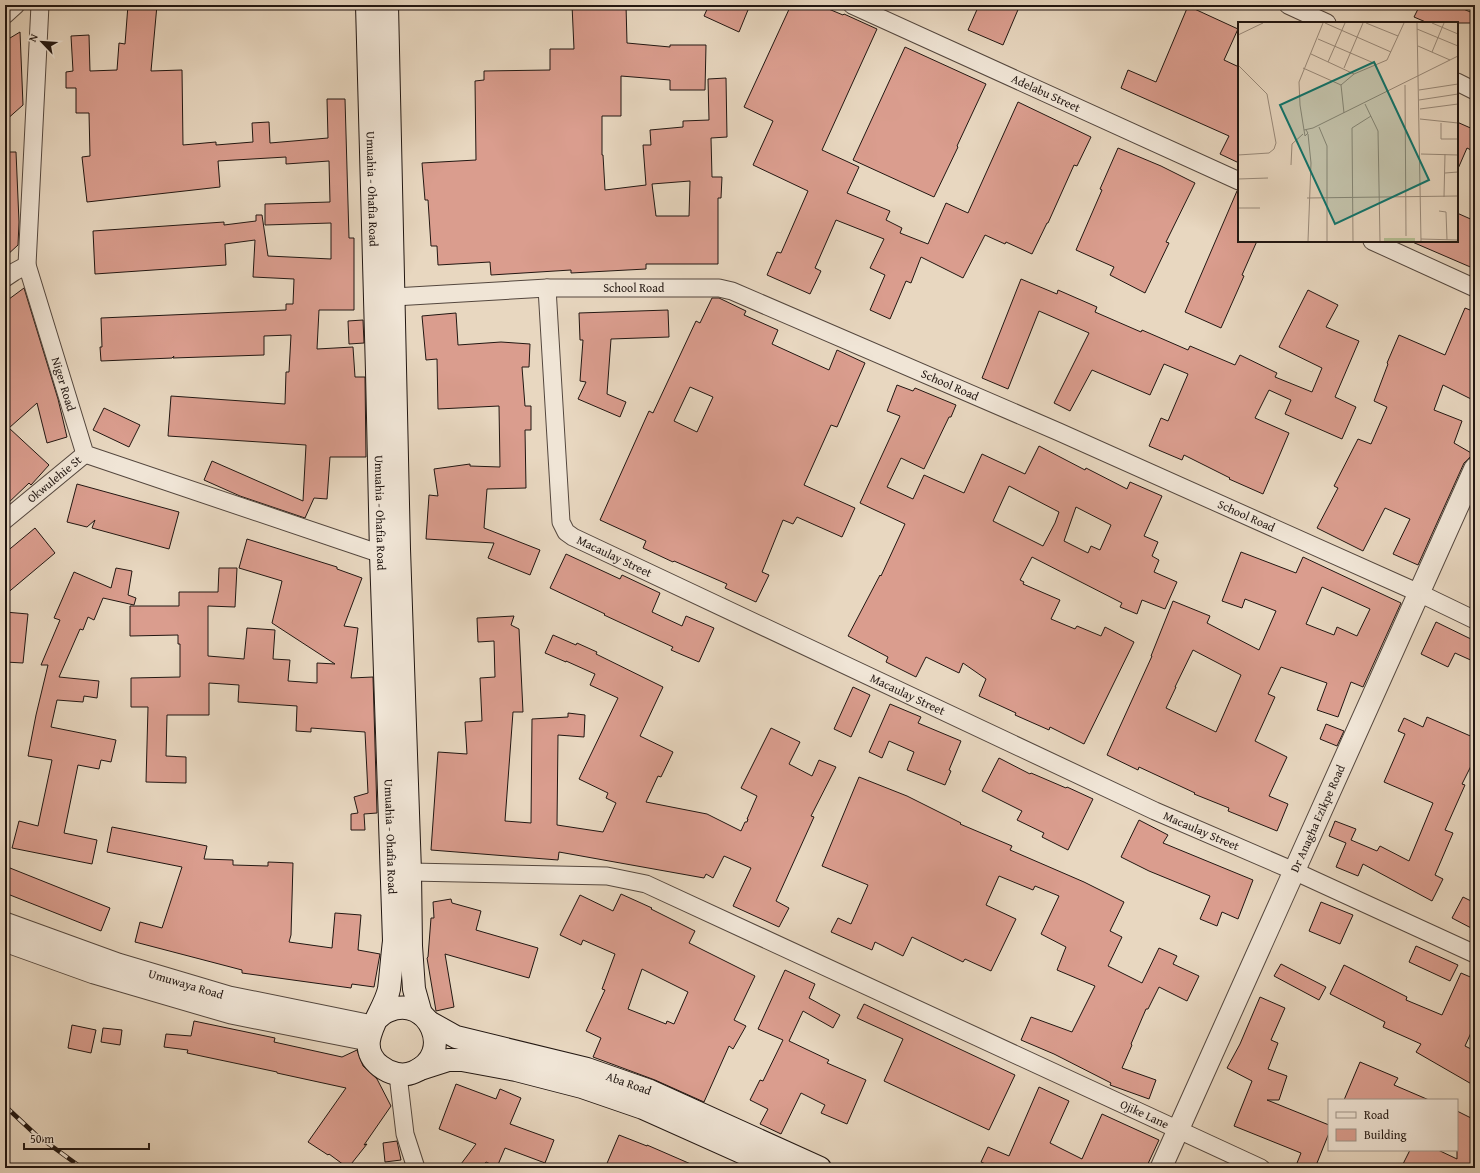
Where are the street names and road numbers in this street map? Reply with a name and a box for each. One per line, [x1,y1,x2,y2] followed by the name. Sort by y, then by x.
[1009,70,1084,116] street label: Adelabu Street
[362,131,383,247] street label: Umuahia - Ohafia Road
[603,279,665,296] street label: School Road
[48,355,81,414] street label: Niger Road
[919,365,982,405] street label: School Road
[23,451,85,506] street label: Okwulehie St
[371,455,391,571] street label: Umuahia - Ohafia Road
[1215,495,1279,536] street label: School Road
[574,531,656,581] street label: Macaulay Street
[867,669,949,719] street label: Macaulay Street
[1286,761,1349,875] street label: Dr Anagha Ezikpe Road
[381,779,401,895] street label: Umuahia - Ohafia Road
[1161,807,1243,855] street label: Macaulay Street
[146,965,226,1003] street label: Umuwaya Road
[604,1067,654,1099] street label: Aba Road
[1118,1095,1172,1133] street label: Ojike Lane

